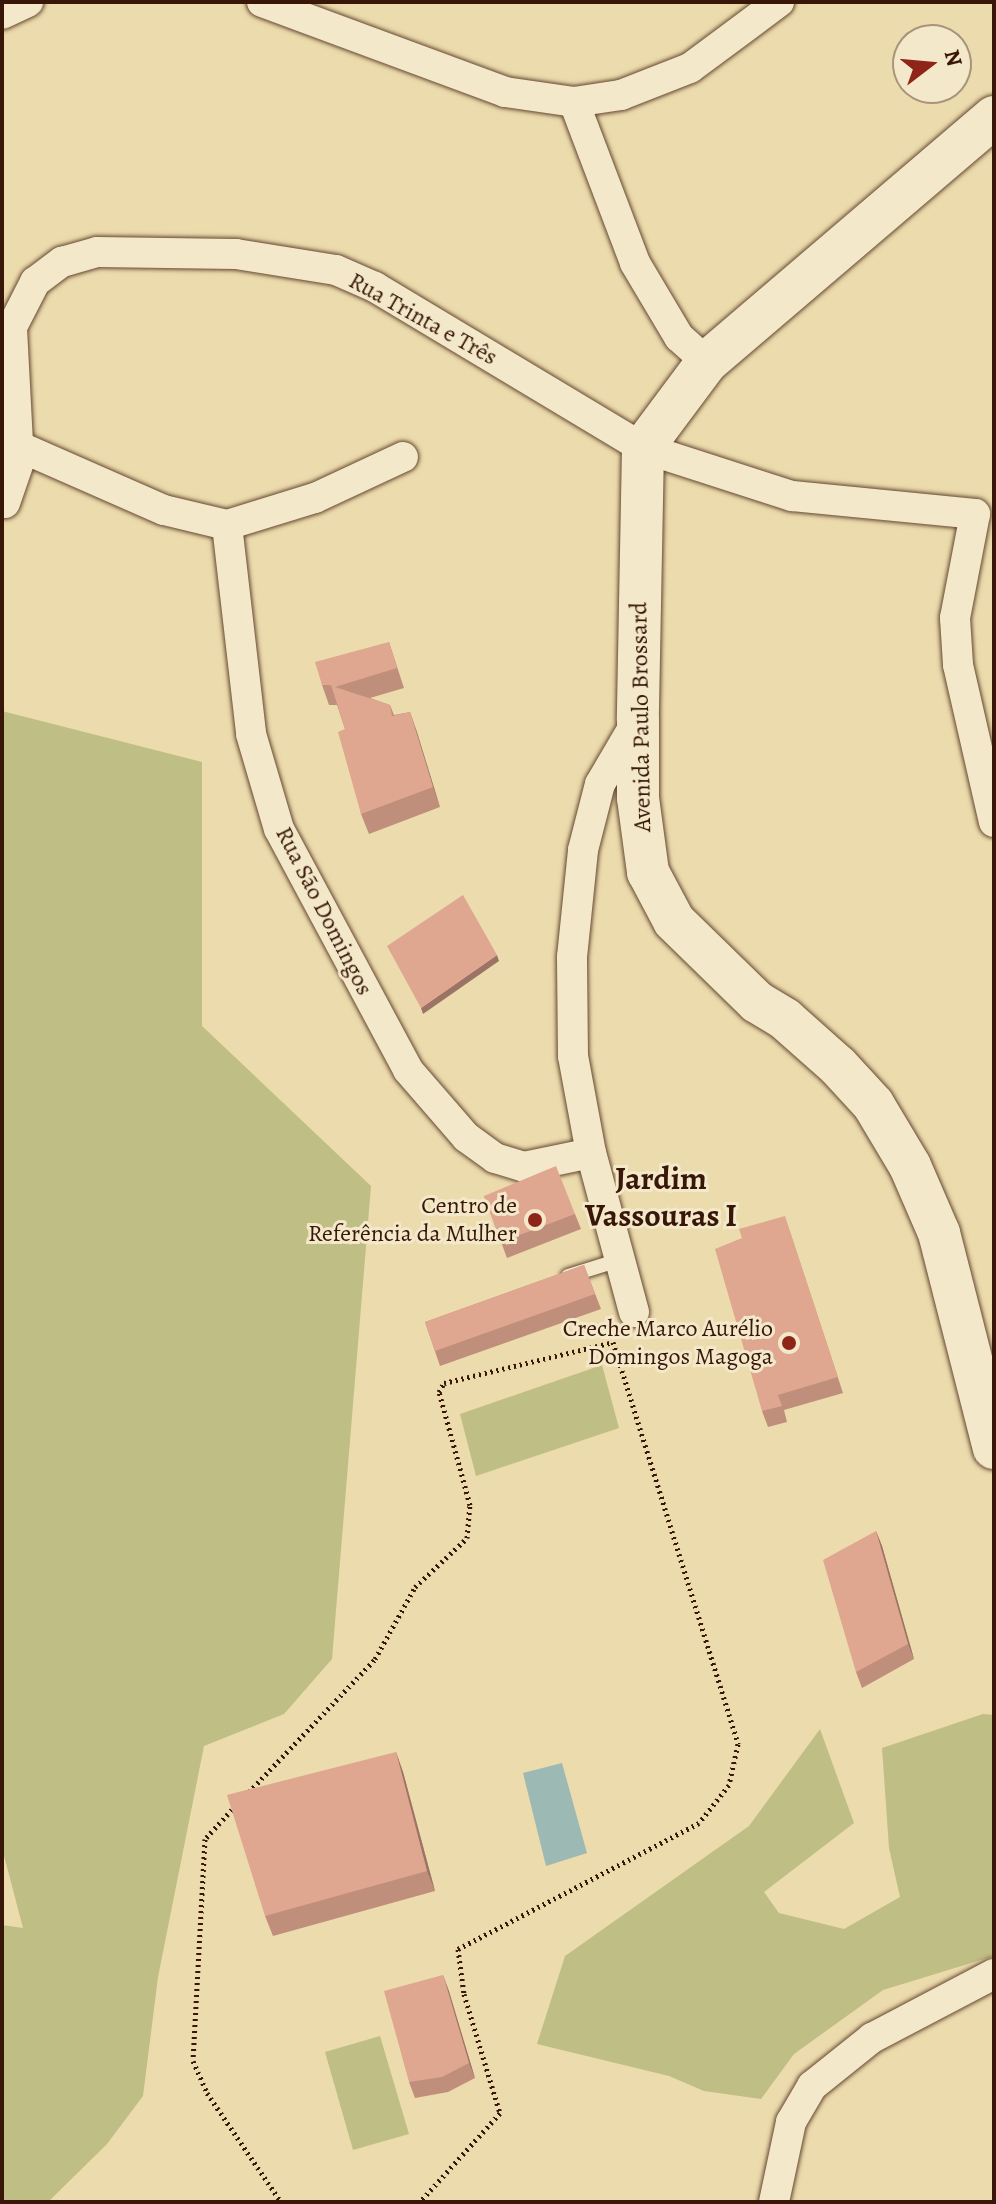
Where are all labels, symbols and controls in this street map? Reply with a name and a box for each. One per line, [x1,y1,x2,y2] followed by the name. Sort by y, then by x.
[892,24,972,104] north arrow
[937,46,970,70] text: N
[344,266,502,372] street label: Rua Trinta e Três
[625,602,657,832] street label: Avenida Paulo Brossard
[269,822,379,1000] street label: Rua São Domingos
[585,1160,737,1235] district label: Jardim Vassouras I
[308,1192,517,1248] place label: Centro de Referência da Mulher
[524,1209,546,1231] marker: Centro de Referência da Mulher
[563,1315,773,1371] place label: Creche Marco Aurélio Domingos Magoga
[780,1334,798,1352] marker: Creche Marco Aurélio Domingos Magoga

